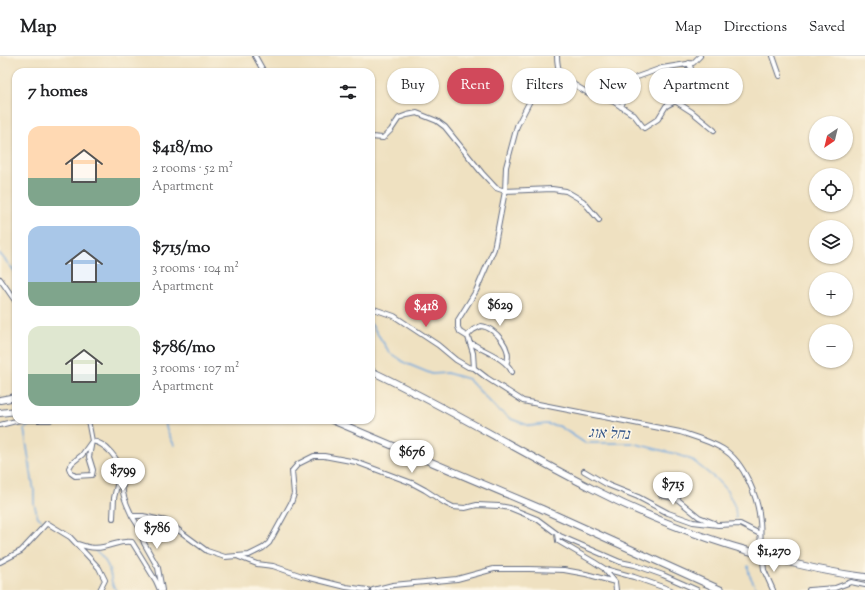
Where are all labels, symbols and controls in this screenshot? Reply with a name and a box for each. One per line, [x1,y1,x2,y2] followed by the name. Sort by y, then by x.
[20,14,57,41] text: Map
[675,18,702,38] text: Map
[724,18,787,38] text: Directions
[809,18,845,38] text: Saved
[387,68,439,104] chip: Buy
[447,68,504,104] chip: Rent
[512,68,577,104] chip: Filters
[585,68,641,104] chip: New
[649,68,743,104] chip: Apartment
[28,80,88,104] text: 7 homes
[337,81,359,103] icon: filters
[809,116,853,160] north arrow
[809,116,853,368] map controls
[152,136,213,160] text: $418/mo
[60,142,108,190] icon: home
[152,160,233,178] text: 2 rooms · 52 m²
[809,168,853,212] button: locate
[152,178,213,196] text: Apartment
[809,220,853,264] button: layers
[152,236,210,260] text: $715/mo
[60,242,108,290] icon: home
[152,260,239,278] text: 3 rooms · 104 m²
[809,272,853,316] button: +
[152,278,213,296] text: Apartment
[476,293,524,327] pin: $629
[402,294,450,328] pin: $418
[487,297,513,315] text: $629
[414,298,438,316] text: $418
[809,324,853,368] button: −
[152,336,215,360] text: $786/mo
[60,342,108,390] icon: home
[152,360,239,378] text: 3 rooms · 107 m²
[152,378,213,396] text: Apartment
[588,423,631,446] water label: נחל אוג
[388,440,436,474] pin: $676
[399,444,425,462] text: $676
[99,458,147,492] pin: $799
[110,462,136,480] text: $799
[649,472,697,506] pin: $715
[662,476,684,494] text: $715
[133,516,181,550] pin: $786
[144,520,170,538] text: $786
[741,539,807,573] pin: $1,270
[757,543,791,561] text: $1,270

